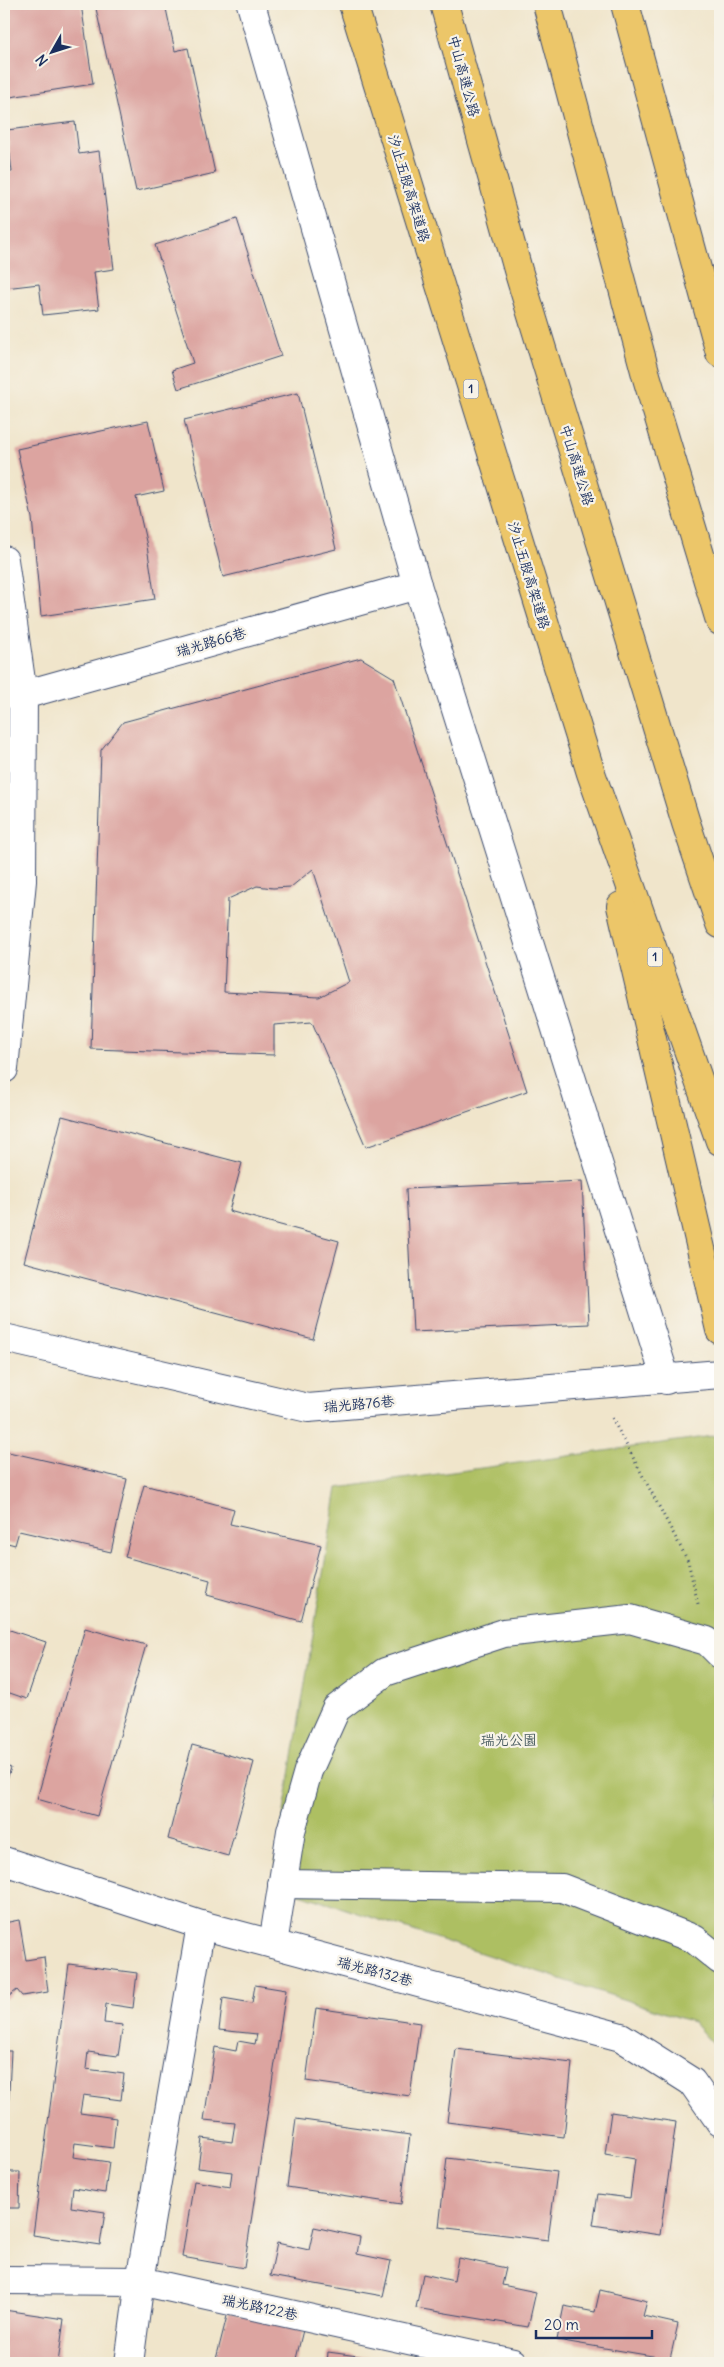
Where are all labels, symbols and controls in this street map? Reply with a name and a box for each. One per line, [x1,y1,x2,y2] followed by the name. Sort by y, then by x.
[28,28,78,78] north arrow
[444,33,484,119] street label: 中山高速公路
[32,51,52,70] text: N
[384,132,434,244] street label: 汐止五股高架道路
[464,379,478,398] road number: 1
[556,422,598,508] street label: 中山高速公路
[504,519,554,631] street label: 汐止五股高架道路
[173,623,249,661] street label: 瑞光路66巷
[648,948,662,966] road number: 1
[322,1392,396,1416] street label: 瑞光路76巷
[480,1731,537,1749] park label: 瑞光公園
[334,1952,416,1990] street label: 瑞光路132巷
[220,2290,300,2324] street label: 瑞光路122巷
[536,2307,653,2339] scale bar
[544,2315,579,2334] text: 20 m

